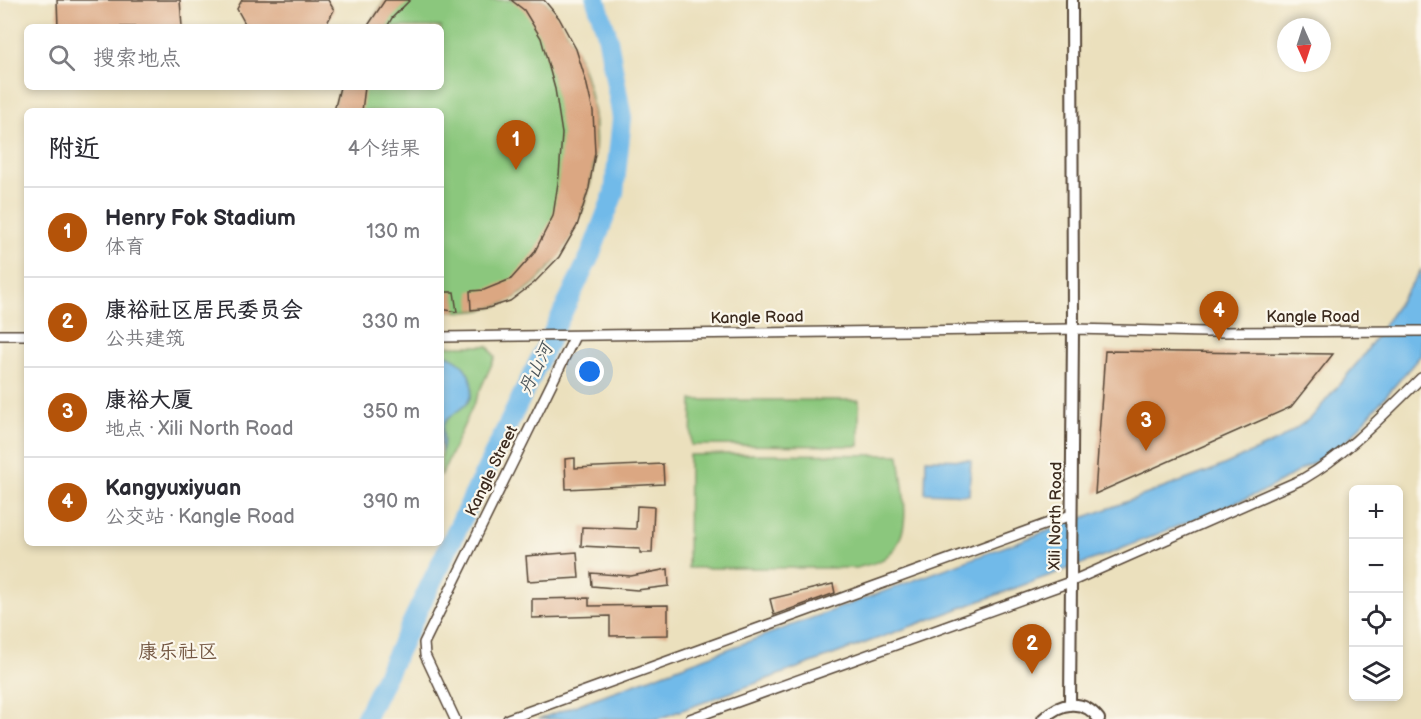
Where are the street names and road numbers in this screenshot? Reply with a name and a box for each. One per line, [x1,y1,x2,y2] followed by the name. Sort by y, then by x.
[710,308,804,328] street label: Kangle Road
[1266,308,1360,327] street label: Kangle Road
[462,423,522,519] street label: Kangle Street
[1046,462,1066,571] street label: Xili North Road

